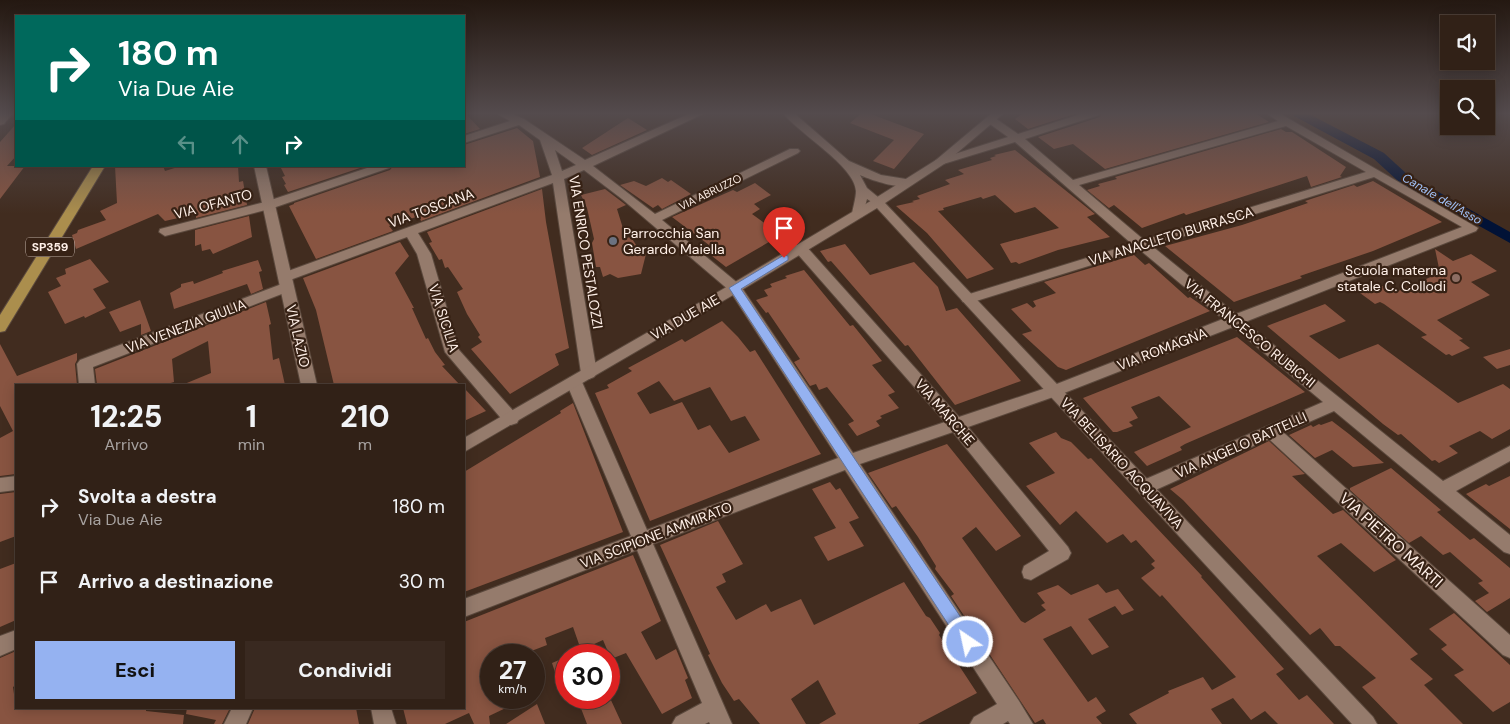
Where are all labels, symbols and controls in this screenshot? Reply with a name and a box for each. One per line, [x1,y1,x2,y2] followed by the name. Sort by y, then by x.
[1440,15,1495,135] map controls
[1440,15,1495,70] button: sound
[118,30,219,76] text: 180 m
[35,35,100,100] icon: right
[118,74,234,103] text: Via Due Aie
[1440,80,1495,135] button: search
[173,130,201,158] icon: left
[226,130,254,158] icon: ahead
[279,130,307,158] icon: right
[1399,170,1485,228] water label: Canale dell'Asso
[676,171,744,213] street label: VIA ABRUZZO
[565,174,607,330] street label: VIA ENRICO PESTALOZZI
[386,184,476,232] street label: VIA TOSCANA
[172,185,254,223] street label: VIA OFANTO
[1086,202,1256,270] street label: VIA ANACLETO BURRASCA
[763,207,805,258] pin
[770,214,798,242] icon: arrive
[623,224,725,258] place label: Parrocchia San Gerardo Maiella
[607,235,619,247] marker: Parrocchia San Gerardo Maiella
[26,238,74,256] road number: SP359
[1337,261,1446,295] place label: Scuola materna statale C. Collodi
[1450,272,1462,284] marker: Scuola materna statale C. Collodi
[1181,275,1319,391] street label: VIA FRANCESCO RUBICHI
[425,282,463,354] street label: VIA SICILIA
[647,290,723,344] street label: VIA DUE AIE
[123,295,249,357] street label: VIA VENEZIA GIULIA
[282,303,314,369] street label: VIA LAZIO
[1114,324,1210,374] street label: VIA ROMAGNA
[911,375,979,449] street label: VIA MARCHE
[1057,394,1187,532] street label: VIA BELISARIO ACQUAVIVA
[90,397,162,436] text: 12:25
[246,397,257,436] text: 1
[340,397,390,436] text: 210
[1172,408,1310,482] street label: VIA ANGELO BATTELLI
[104,434,148,455] text: Arrivo
[238,434,265,455] text: min
[358,434,372,455] text: m
[78,484,217,509] text: Svolta a destra
[1335,488,1447,592] street label: VIA PIETRO MARTI
[35,493,63,521] icon: right
[393,494,445,519] text: 180 m
[577,498,735,572] street label: VIA SCIPIONE AMMIRATO
[78,509,163,530] text: Via Due Aie
[35,568,63,596] icon: arrive
[78,569,273,594] text: Arrivo a destinazione
[399,569,445,594] text: 30 m
[941,615,993,667] position arrow
[35,641,235,699] button: Esci
[245,641,445,699] button: Condividi
[555,644,620,709] speed limit sign: 30
[499,654,526,687] text: 27
[498,681,527,697] text: km/h

